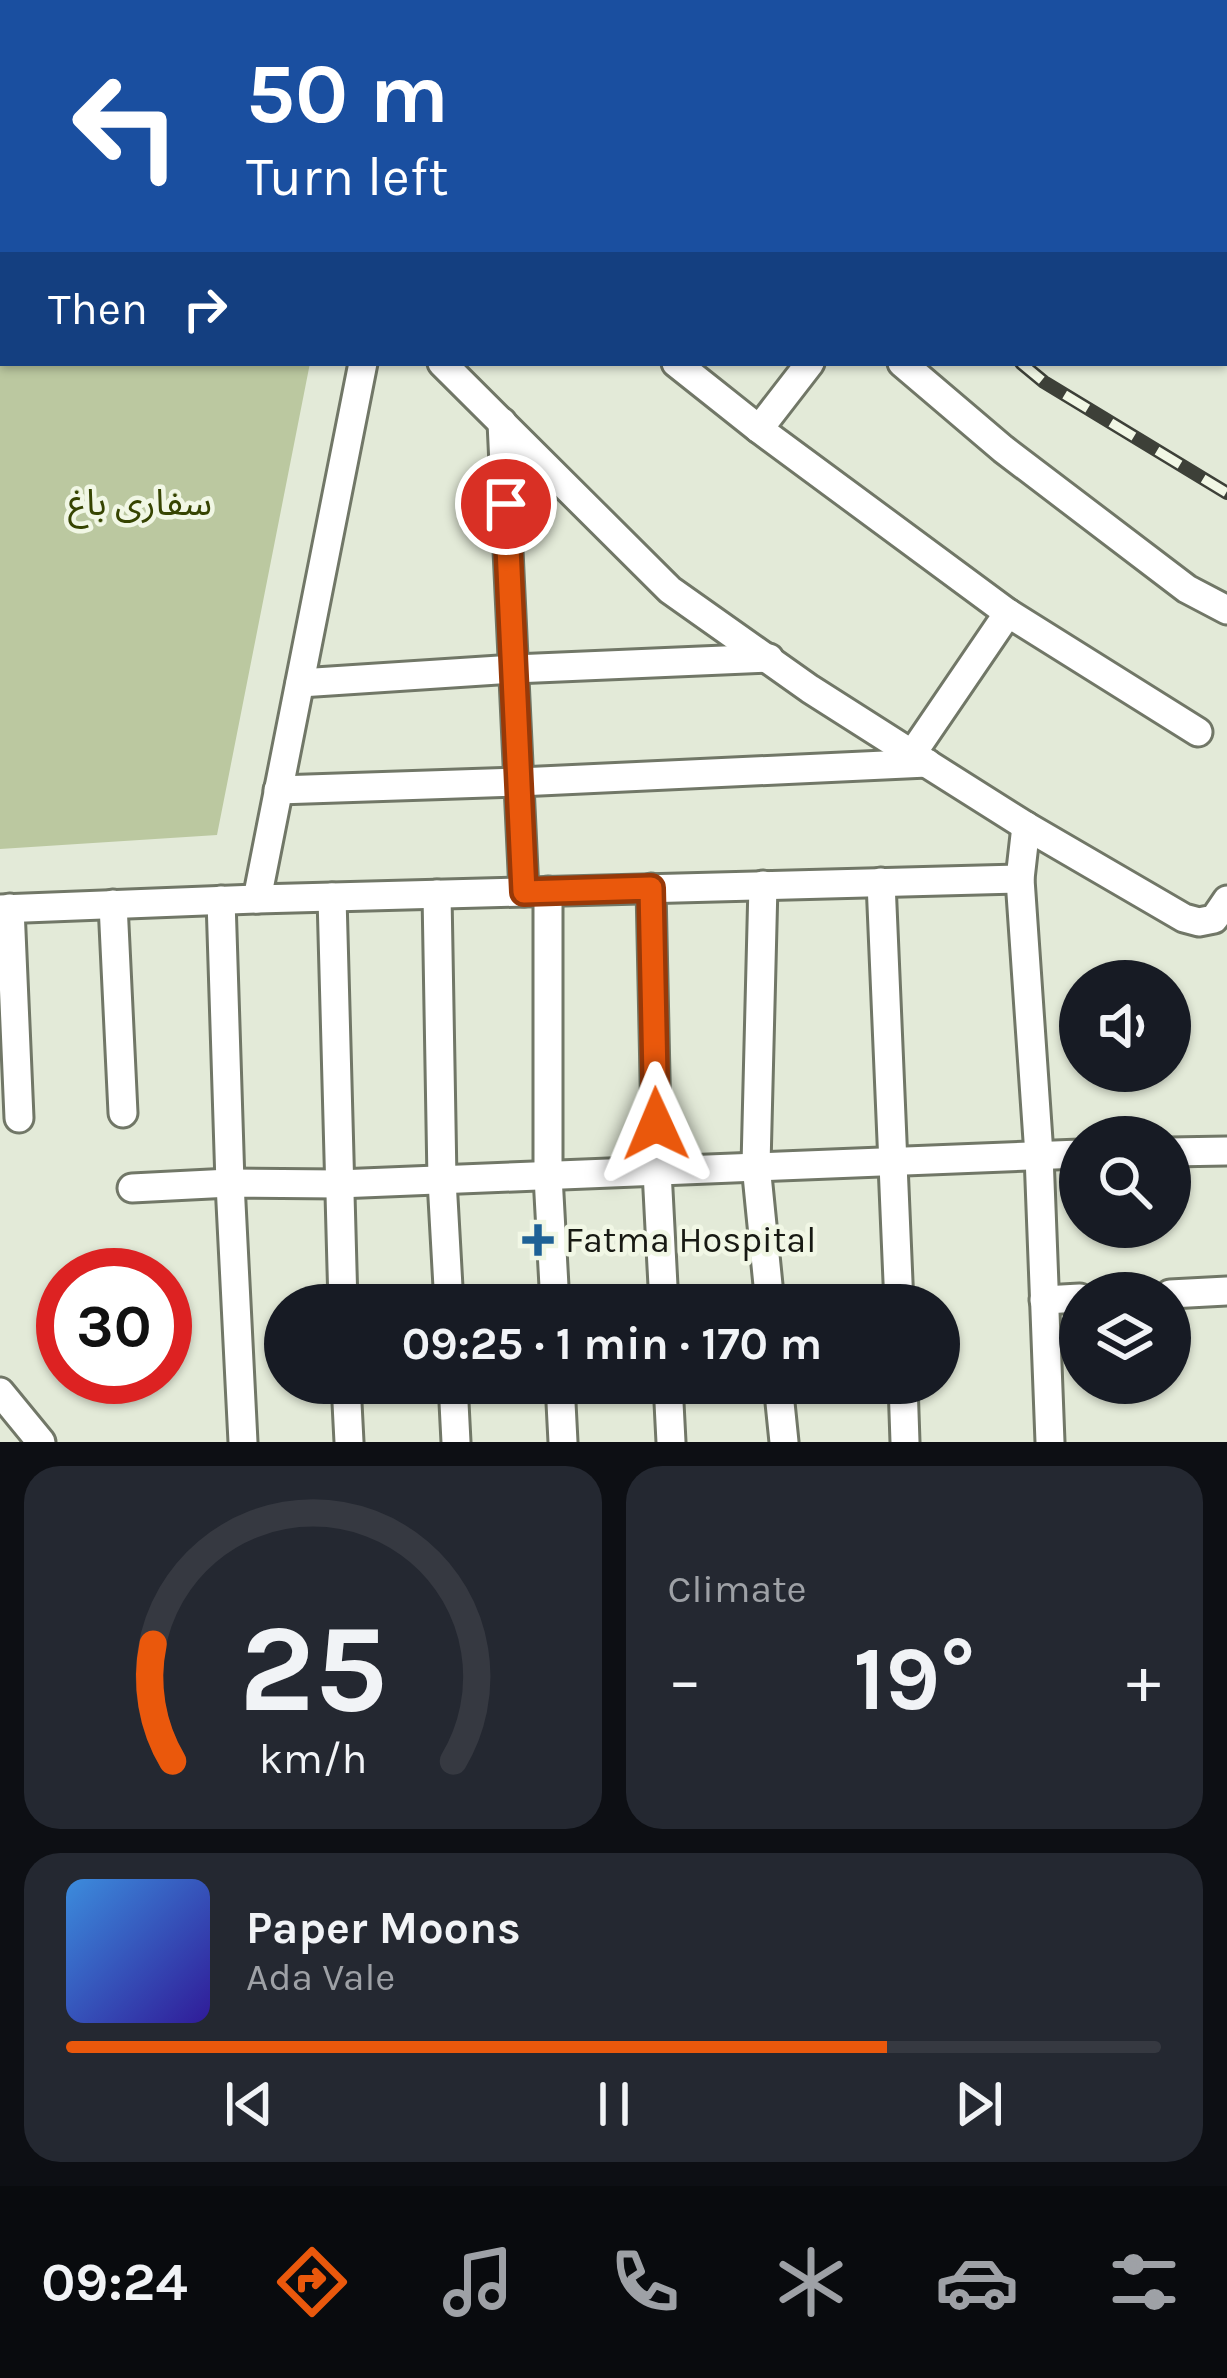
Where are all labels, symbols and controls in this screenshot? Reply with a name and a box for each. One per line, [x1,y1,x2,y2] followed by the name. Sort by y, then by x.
[246,45,449,143] text: 50 m
[48,48,204,204] icon: left
[246,145,449,209] text: Turn left
[172,276,238,342] icon: right
[48,283,148,335] text: Then
[455,453,557,555] pin
[473,471,539,537] icon: arrive
[68,482,212,529] park label: سفاری باغ
[1059,960,1191,1404] map controls
[1059,960,1191,1092] button: sound
[593,1061,719,1187] position arrow
[1059,1116,1191,1248] button: search
[565,1219,816,1261] place label: Fatma Hospital
[522,1224,554,1256] marker: Fatma Hospital
[36,1248,192,1404] speed limit sign: 30
[1059,1272,1191,1404] button: layers
[402,1318,822,1370] text: 09:25 · 1 min · 170 m
[668,1566,807,1612] text: Climate
[239,1596,387,1741] text: 25
[853,1626,975,1732] text: 19°
[668,1641,702,1719] text: −
[1126,1641,1161,1719] text: +
[258,1733,367,1783] text: km/h
[246,1902,521,1954] text: Paper Moons
[246,1954,395,2000] text: Ada Vale
[216,2071,282,2137] icon: previous
[581,2071,647,2137] icon: pause
[946,2071,1012,2137] icon: next
[270,2240,354,2324] icon: directions
[436,2240,520,2324] icon: music
[603,2240,687,2324] icon: phone
[769,2240,853,2324] icon: climate
[935,2240,1019,2324] icon: car
[1102,2240,1186,2324] icon: filters
[41,2250,188,2314] text: 09:24

